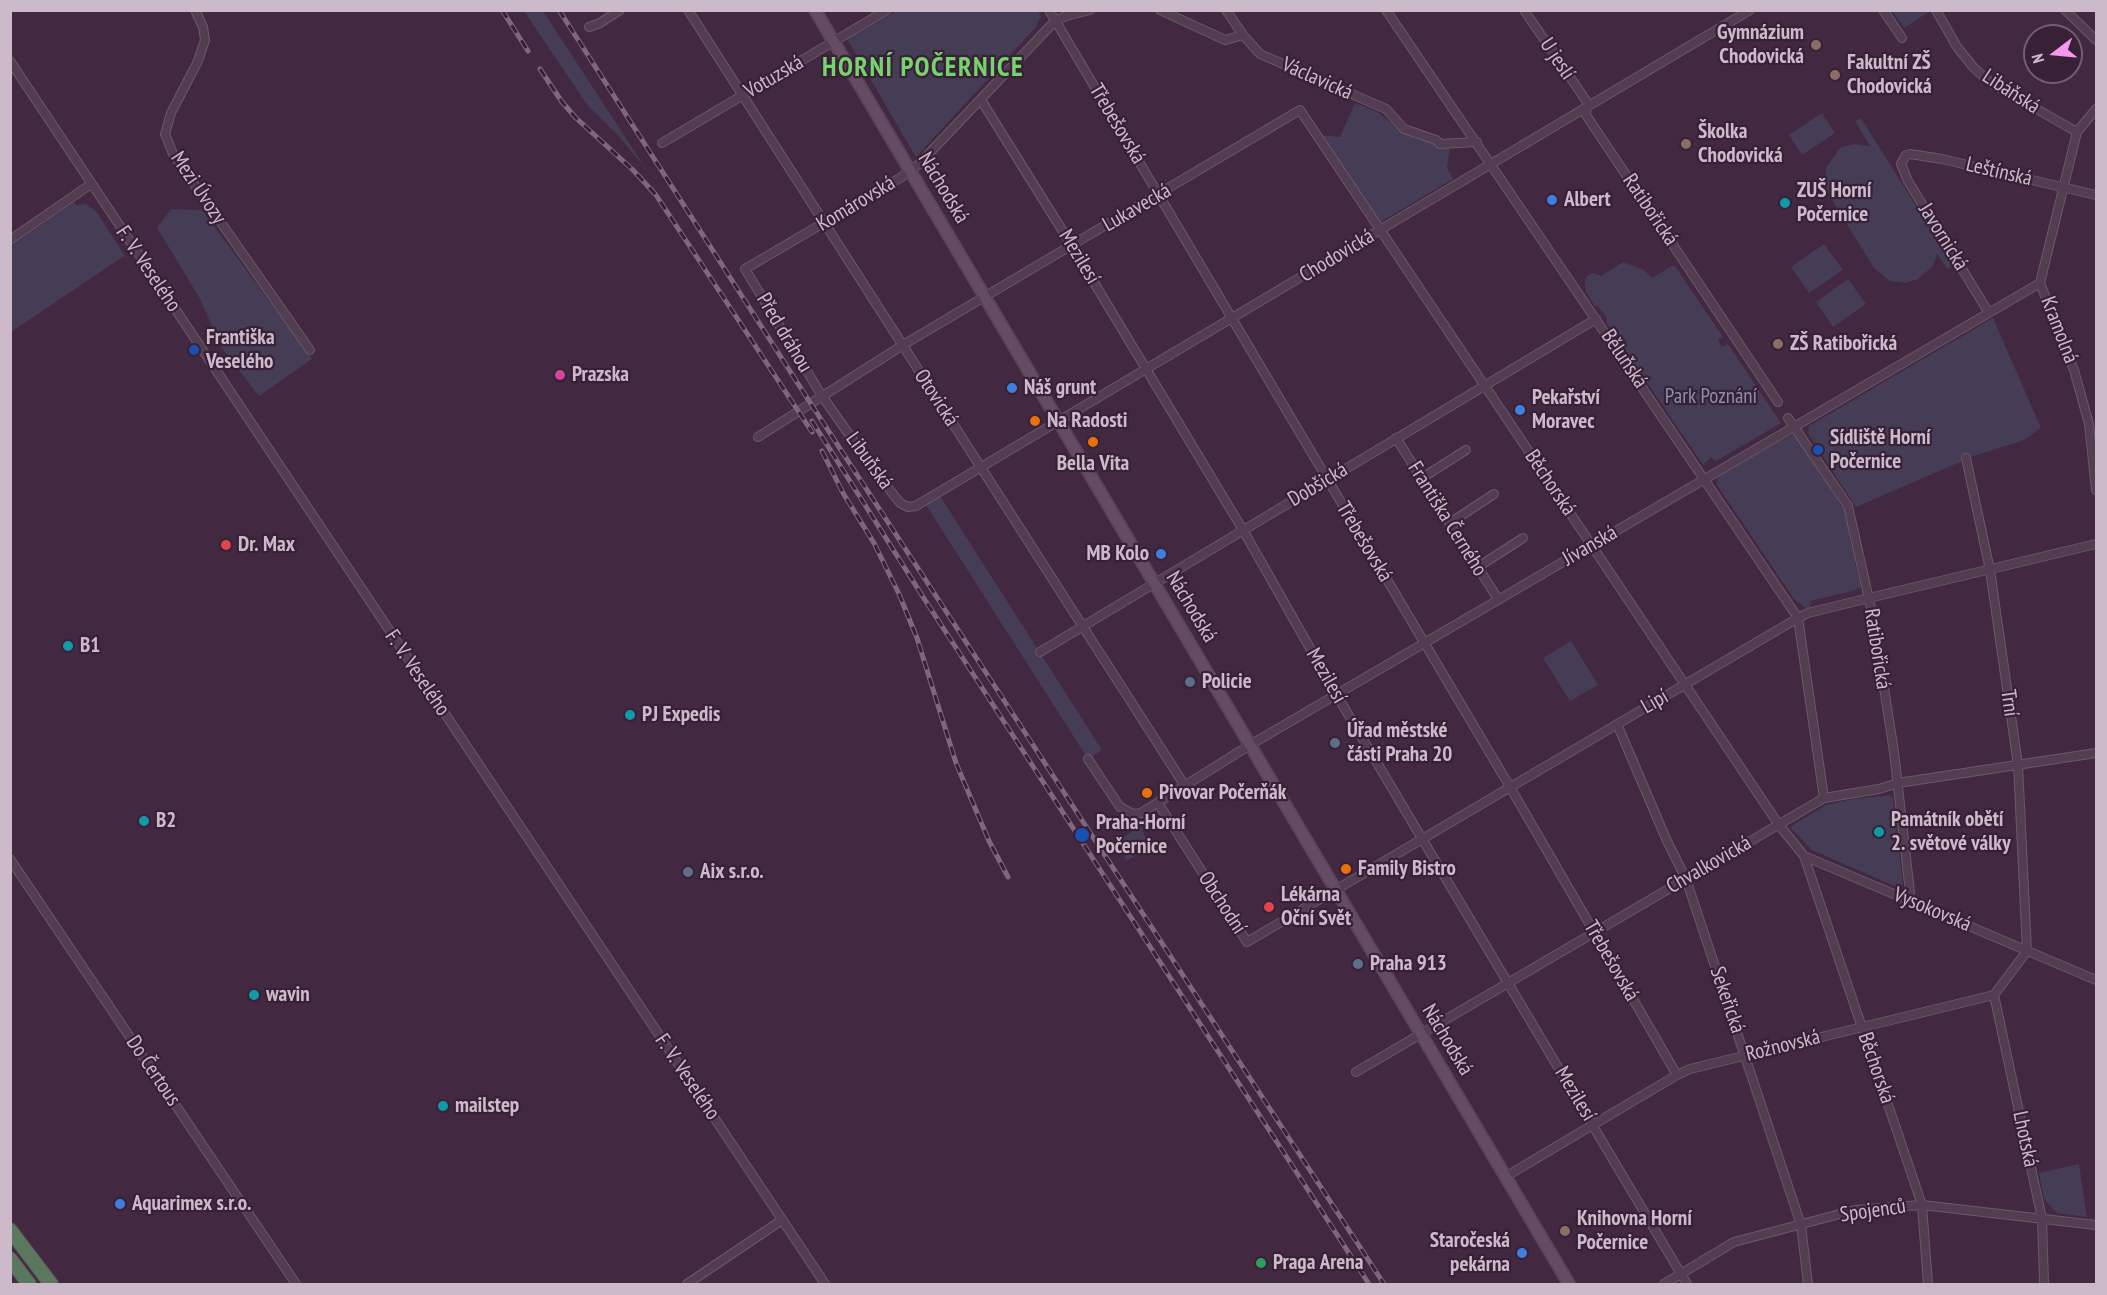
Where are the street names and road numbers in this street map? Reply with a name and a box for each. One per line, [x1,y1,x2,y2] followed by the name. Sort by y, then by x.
[1534,33,1580,85] street label: U jeslí
[740,50,808,104] street label: Votuzská
[1278,52,1356,106] street label: Václavická
[1977,64,2045,120] street label: Libáňská
[1083,79,1151,169] street label: Třebešovská
[165,147,231,229] street label: Mezi Úvozy
[912,148,974,228] street label: Náchodská
[1964,152,2034,192] street label: Leštínská
[1617,169,1683,251] street label: Ratibořická
[812,171,900,237] street label: Komárovská
[1098,178,1176,238] street label: Lukavecká
[1913,199,1973,275] street label: Javornická
[110,221,186,317] street label: F. V. Veselého
[1295,224,1379,288] street label: Chodovická
[1053,225,1105,289] street label: Mezilesí
[751,289,817,377] street label: Před dráhou
[2035,293,2083,367] street label: Kramolná
[1595,325,1653,393] street label: Běluňská
[908,365,964,431] street label: Otovická
[840,428,898,494] street label: Libuňská
[1519,445,1581,521] street label: Běchorská
[1284,457,1352,513] street label: Dobšická
[1402,457,1492,581] street label: Františka Černého
[1330,497,1398,587] street label: Třebešovská
[1558,520,1622,572] street label: Jívanská
[1160,567,1222,647] street label: Náchodská
[1858,607,1896,691] street label: Ratibořická
[379,625,455,721] street label: F. V. Veselého
[1300,644,1352,708] street label: Mezilesí
[1637,684,1673,720] street label: Lipí
[1995,688,2023,718] street label: Trní
[1662,831,1756,899] street label: Chvalkovická
[1193,867,1251,939] street label: Obchodní
[1889,882,1975,938] street label: Vysokovská
[1578,916,1644,1006] street label: Třebešovská
[1704,963,1750,1037] street label: Sekeřická
[1416,1000,1478,1080] street label: Náchodská
[1743,1025,1823,1067] street label: Rožnovská
[649,1029,725,1125] street label: F. V. Veselého
[1852,1029,1900,1107] street label: Běchorská
[120,1031,186,1111] street label: Do Čertous
[1549,1062,1601,1126] street label: Mezilesí
[2007,1109,2043,1169] street label: Lhotská
[1838,1194,1908,1228] street label: Spojenců

